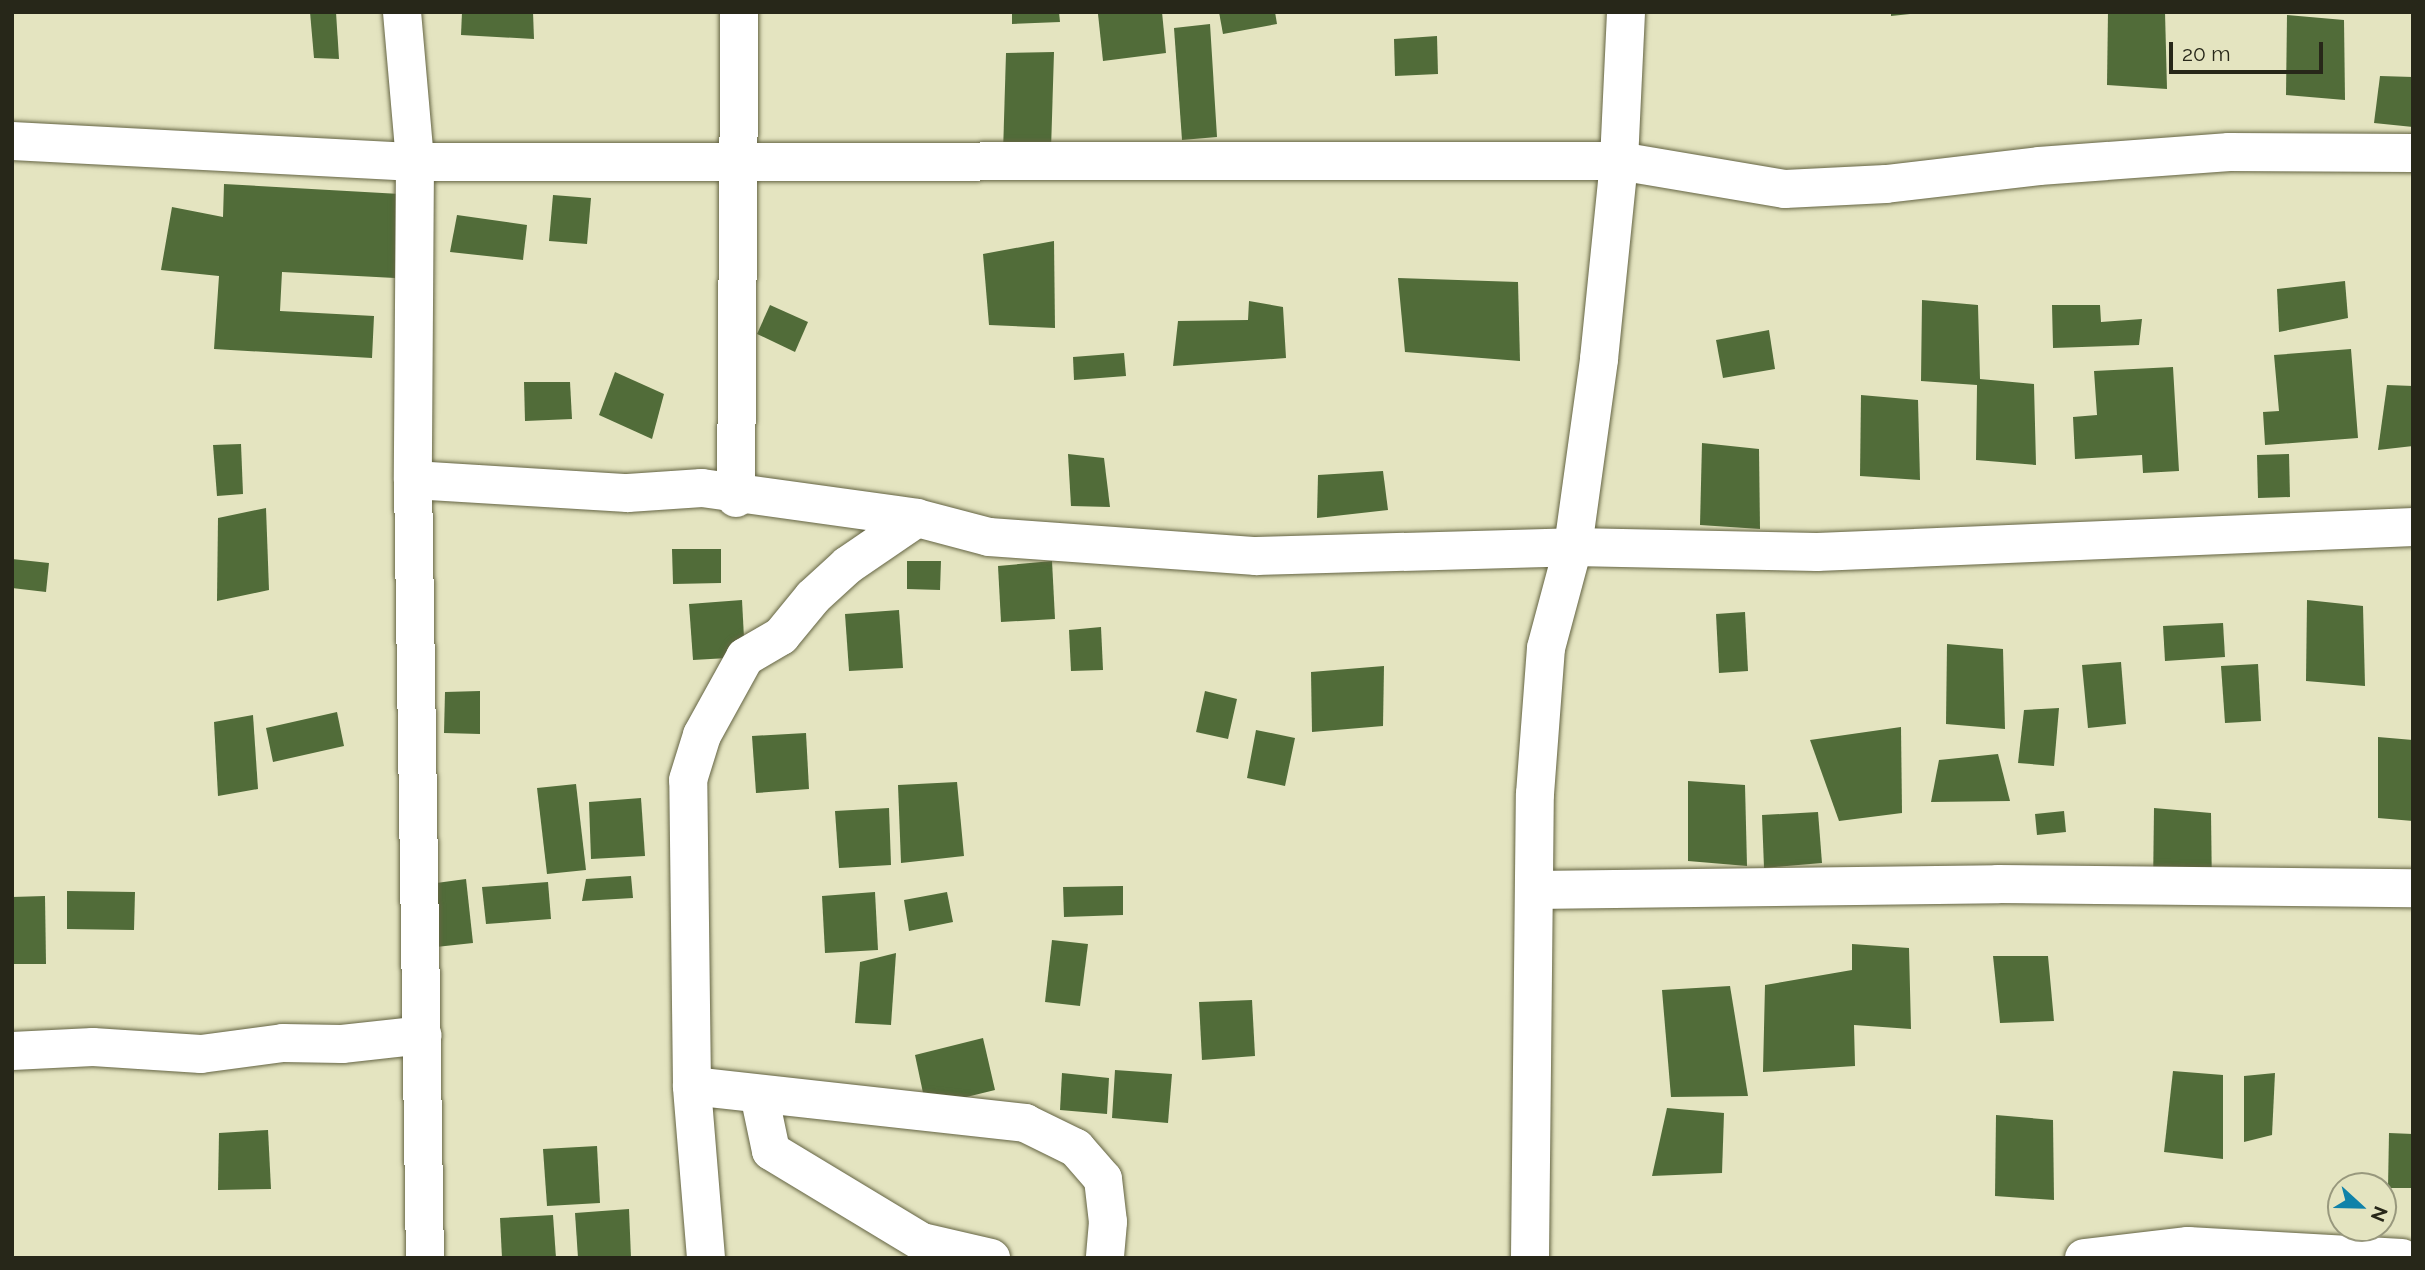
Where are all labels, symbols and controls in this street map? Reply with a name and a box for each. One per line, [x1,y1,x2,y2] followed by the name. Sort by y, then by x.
[2173,28,2327,72] scale bar
[2182,41,2230,66] text: 20 m
[2327,1172,2397,1242] north arrow
[2367,1203,2393,1225] text: N

